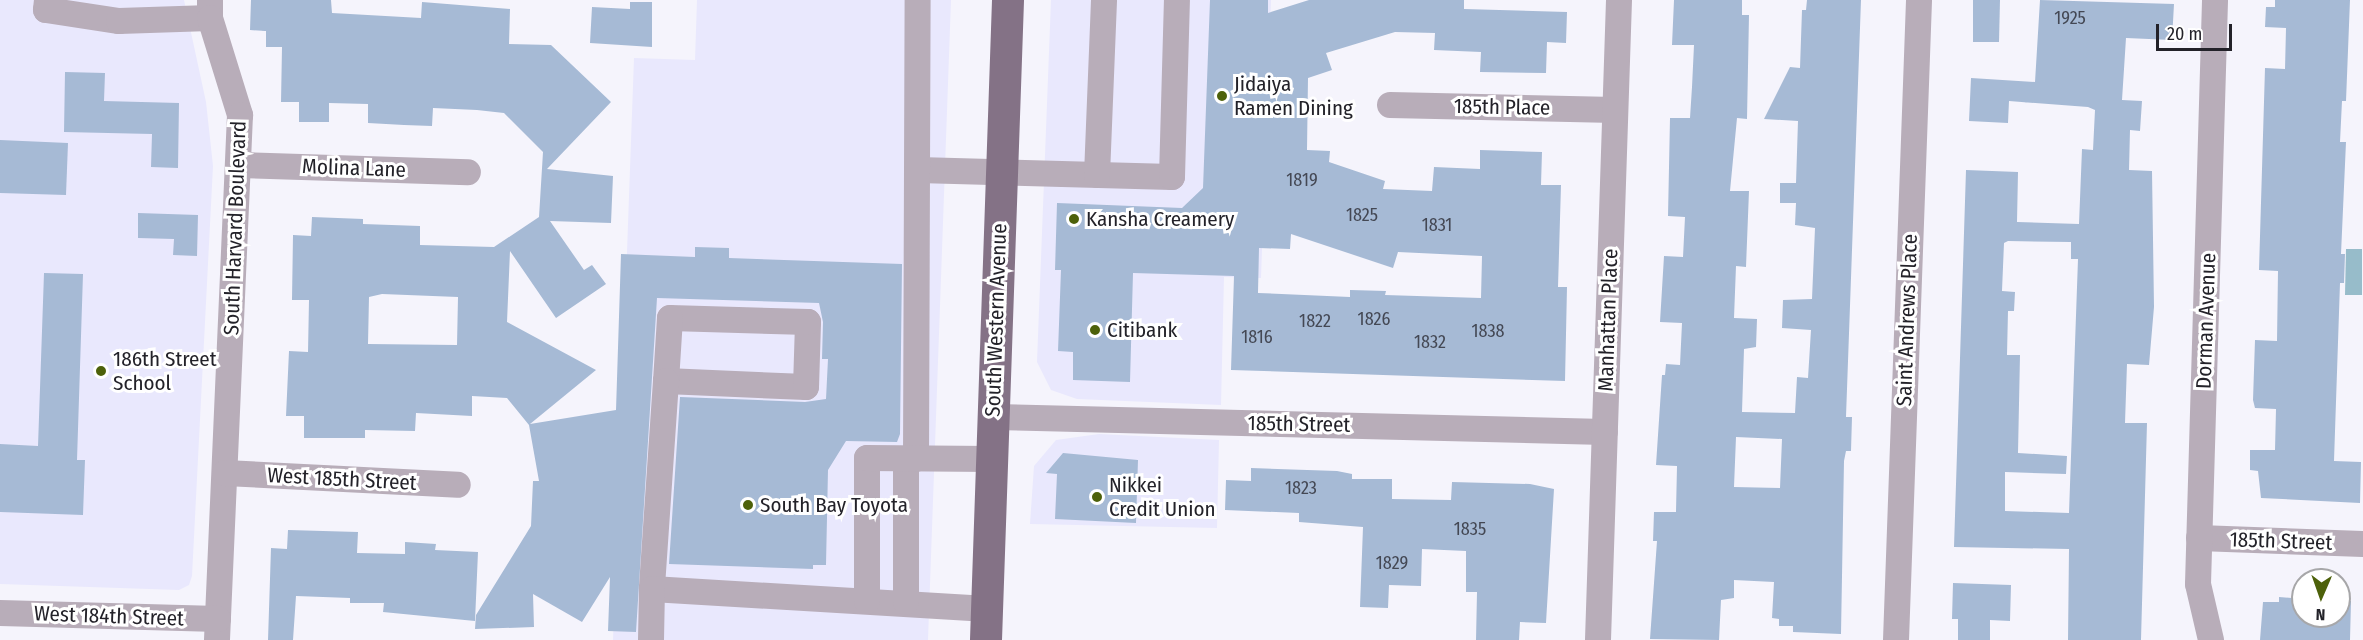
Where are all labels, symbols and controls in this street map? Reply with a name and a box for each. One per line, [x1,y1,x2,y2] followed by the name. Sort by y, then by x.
[2054,7,2086,29] house number: 1925
[2159,12,2236,50] scale bar
[2167,23,2202,45] text: 20 m
[1234,71,1353,121] place label: Jidaiya Ramen Dining
[1215,89,1229,103] marker: Jidaiya Ramen Dining
[1454,94,1550,120] street label: 185th Place
[219,120,251,336] street label: South Harvard Boulevard
[302,154,406,182] street label: Molina Lane
[1286,169,1318,191] house number: 1819
[1346,204,1378,226] house number: 1825
[1086,206,1234,232] place label: Kansha Creamery
[1067,212,1081,226] marker: Kansha Creamery
[1422,214,1452,236] house number: 1831
[980,223,1012,417] street label: South Western Avenue
[1891,233,1923,407] street label: Saint Andrews Place
[1593,248,1623,392] street label: Manhattan Place
[2191,253,2221,389] street label: Dorman Avenue
[1358,308,1390,330] house number: 1826
[1299,310,1331,332] house number: 1822
[1107,317,1177,343] place label: Citibank
[1471,320,1505,342] house number: 1838
[1088,323,1102,337] marker: Citibank
[1241,326,1273,348] house number: 1816
[1414,331,1446,353] house number: 1832
[113,346,217,396] place label: 186th Street School
[94,364,108,378] marker: 186th Street School
[1247,411,1351,437] street label: 185th Street
[267,463,417,495] street label: West 185th Street
[1109,472,1216,522] place label: Nikkei Credit Union
[1285,477,1317,499] house number: 1823
[1090,490,1104,504] marker: Nikkei Credit Union
[760,492,908,518] place label: South Bay Toyota
[741,498,755,512] marker: South Bay Toyota
[1454,518,1486,540] house number: 1835
[2229,527,2333,555] street label: 185th Street
[1376,552,1408,574] house number: 1829
[2291,568,2351,628] north arrow
[34,601,184,631] street label: West 184th Street
[2315,605,2326,624] text: N

